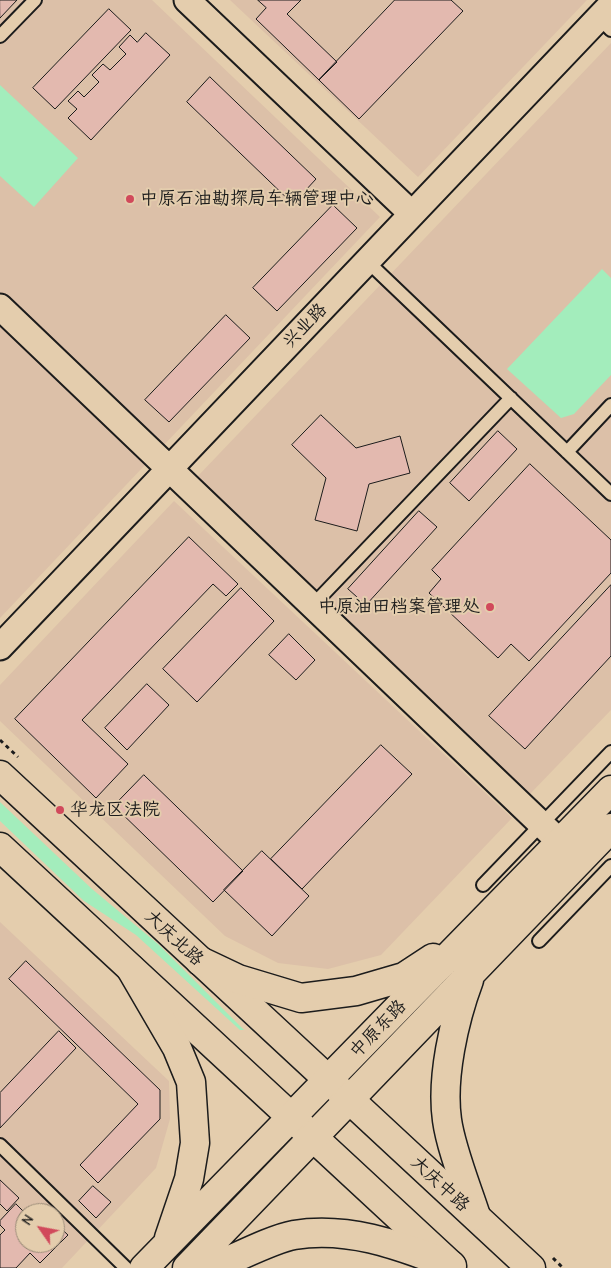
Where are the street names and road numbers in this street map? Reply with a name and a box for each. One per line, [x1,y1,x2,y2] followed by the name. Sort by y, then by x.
[278,299,332,353] street label: 兴业路
[140,906,208,970] street label: 大庆北路
[345,996,411,1062] street label: 中原东路
[406,1152,474,1216] street label: 大庆中路

